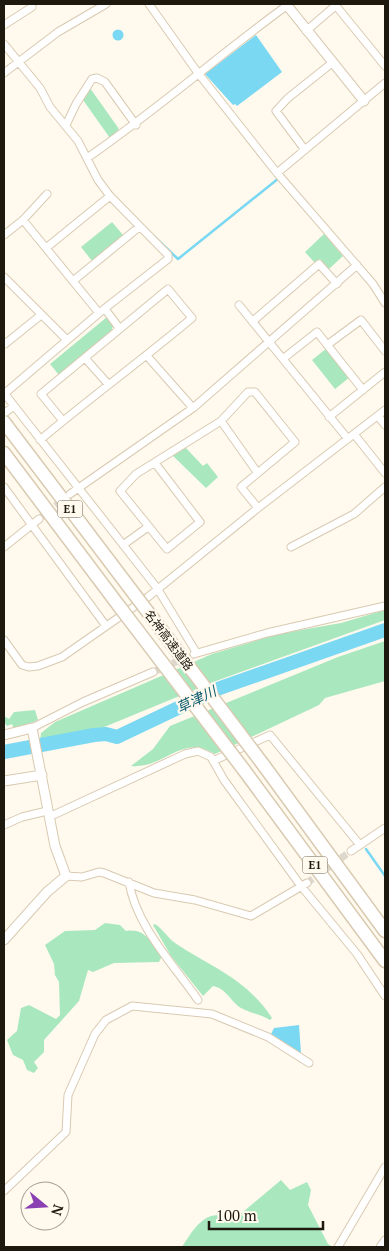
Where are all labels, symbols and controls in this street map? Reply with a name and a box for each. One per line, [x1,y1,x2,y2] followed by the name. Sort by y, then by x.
[58,500,82,518] road number: E1
[141,607,197,673] street label: 名神高速道路
[173,680,221,717] water label: 草津川
[302,856,328,874] road number: E1
[20,1181,70,1231] north arrow
[209,1198,323,1230] scale bar
[47,1202,69,1219] text: N
[216,1205,257,1225] text: 100 m

